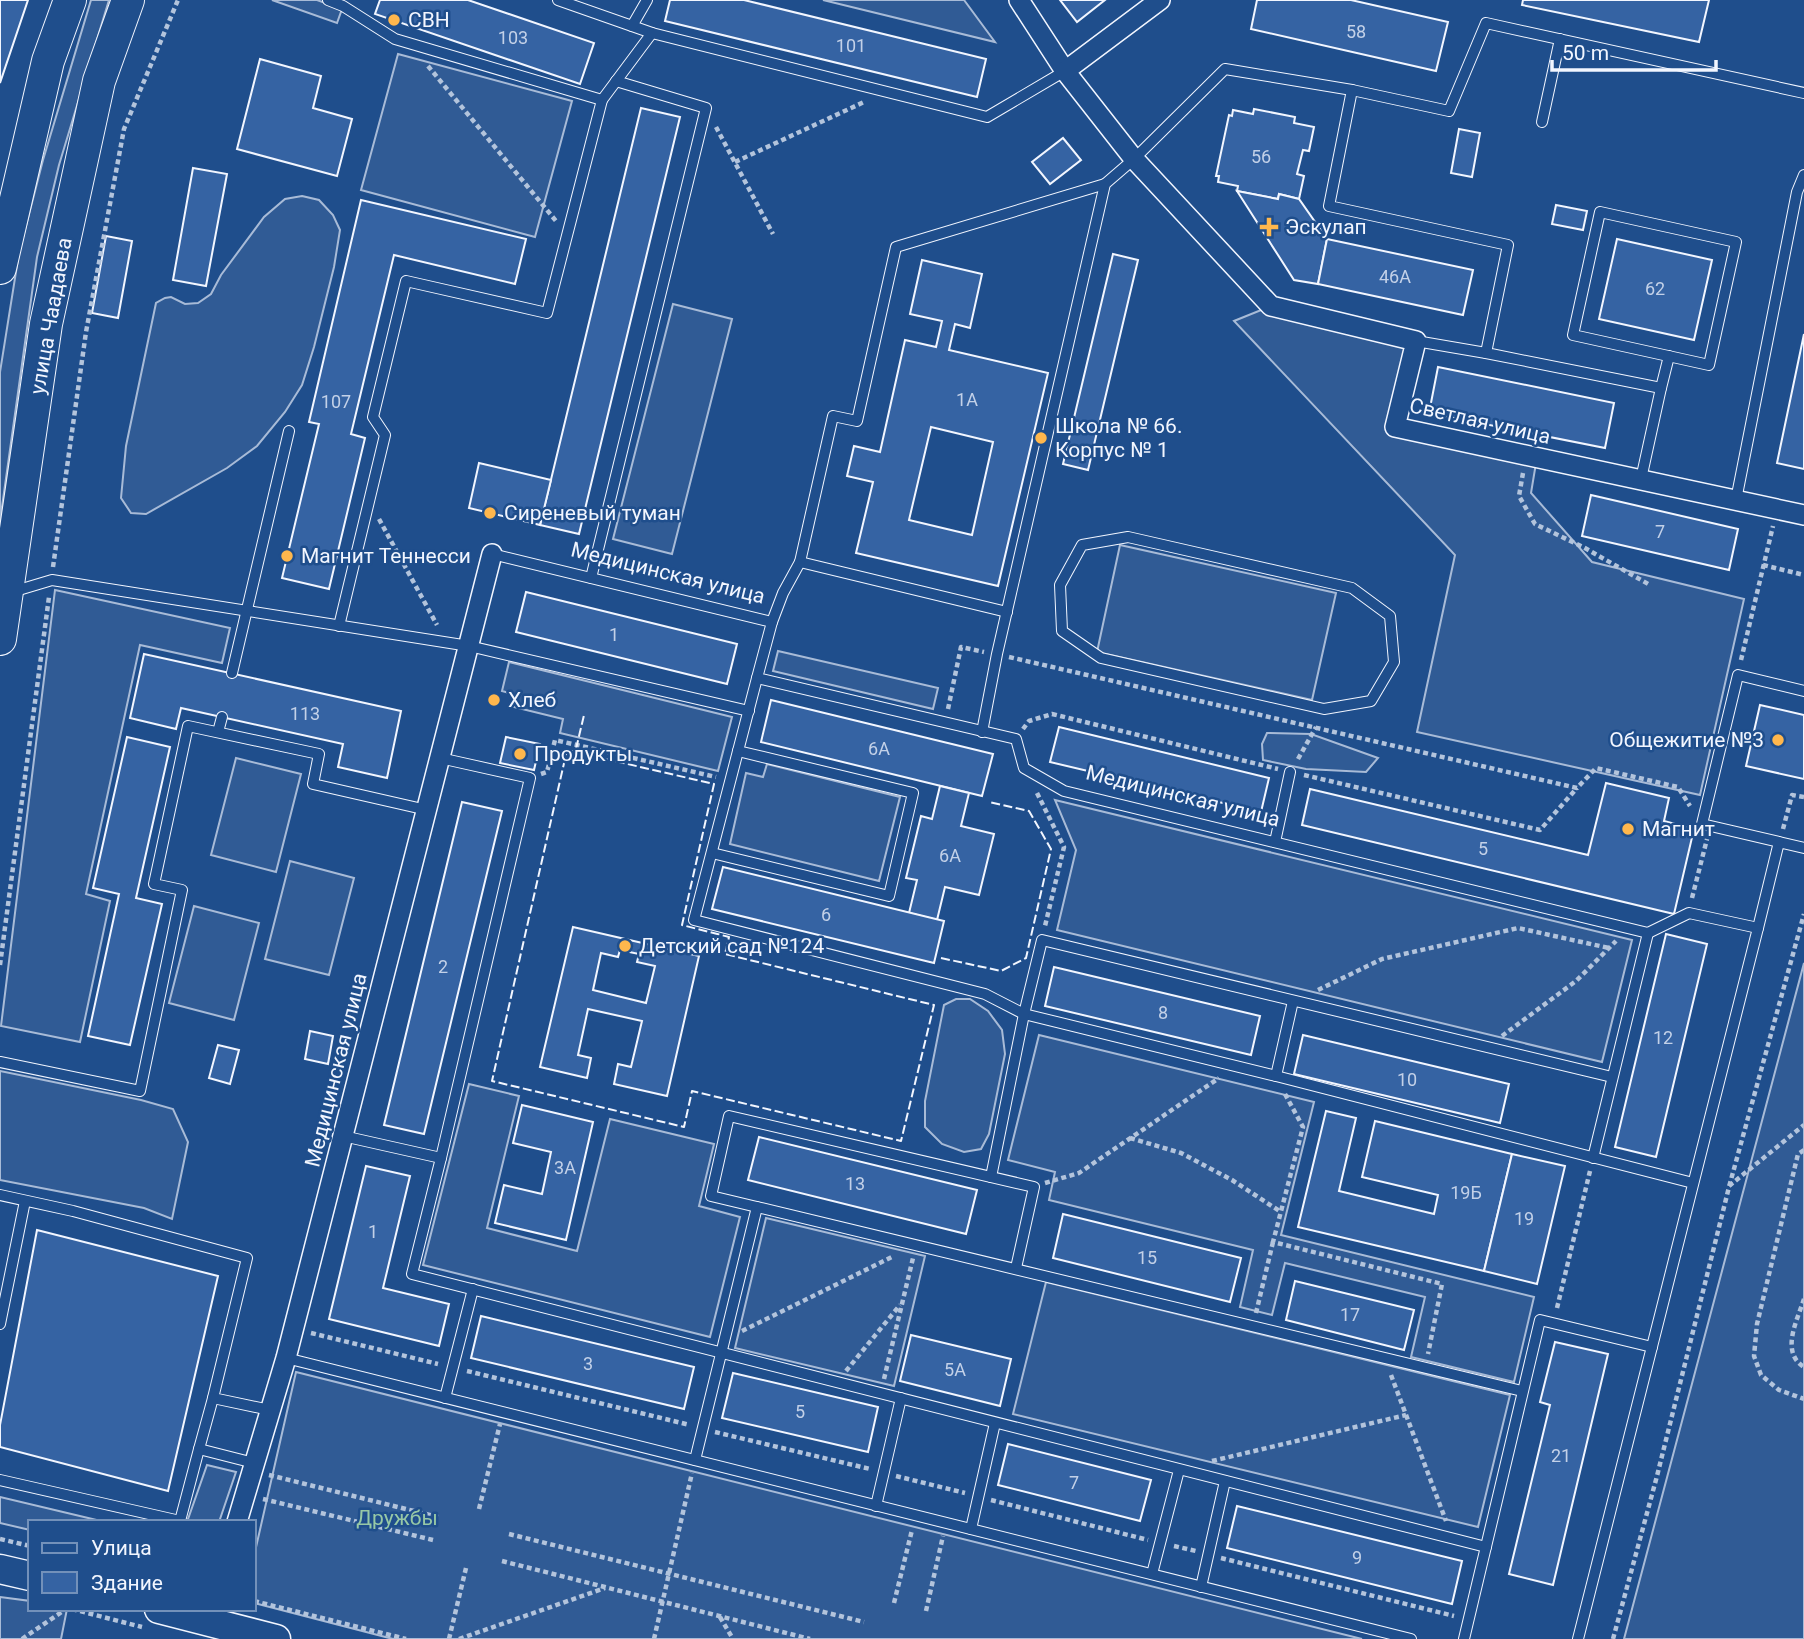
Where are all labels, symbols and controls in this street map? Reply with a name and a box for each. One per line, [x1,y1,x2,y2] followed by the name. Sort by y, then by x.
[408,8,450,32] place label: СВН
[386,12,402,28] marker: СВН
[1346,21,1366,42] house number: 58
[498,27,528,48] house number: 103
[1552,28,1716,72] scale bar
[836,35,866,56] house number: 101
[1562,41,1609,65] text: 50 m
[1251,146,1271,167] house number: 56
[1285,215,1367,239] place label: Эскулап
[1259,217,1279,237] marker: Эскулап
[25,236,77,396] street label: улица Чаадаева
[1379,266,1411,287] house number: 46А
[1645,278,1665,299] house number: 62
[956,389,978,410] house number: 1А
[321,391,351,412] house number: 107
[1407,393,1553,449] street label: Светлая улица
[1055,414,1182,462] place label: Школа № 66. Корпус № 1
[1033,430,1049,446] marker: Школа № 66. Корпус № 1
[504,501,681,525] place label: Сиреневый туман
[482,505,498,521] marker: Сиреневый туман
[1655,521,1665,542] house number: 7
[569,537,767,609] street label: Медицинская улица
[301,544,471,568] place label: Магнит Теннесси
[279,548,295,564] marker: Магнит Теннесси
[609,624,619,645] house number: 1
[508,688,556,712] place label: Хлеб
[486,692,502,708] marker: Хлеб
[290,703,320,724] house number: 113
[1609,728,1764,752] place label: Общежитие №3
[1770,732,1786,748] marker: Общежитие №3
[868,738,890,759] house number: 6А
[534,742,632,766] place label: Продукты
[512,746,528,762] marker: Продукты
[1084,760,1282,832] street label: Медицинская улица
[1642,817,1715,841] place label: Магнит
[1620,821,1636,837] marker: Магнит
[1478,838,1488,859] house number: 5
[939,845,961,866] house number: 6А
[821,904,831,925] house number: 6
[639,934,824,958] place label: Детский сад №124
[617,938,633,954] marker: Детский сад №124
[438,956,448,977] house number: 2
[300,971,372,1169] street label: Медицинская улица
[1158,1002,1168,1023] house number: 8
[1653,1027,1673,1048] house number: 12
[1397,1069,1417,1090] house number: 10
[554,1157,576,1178] house number: 3А
[845,1173,865,1194] house number: 13
[1450,1182,1482,1203] house number: 19Б
[1514,1208,1534,1229] house number: 19
[368,1221,378,1242] house number: 1
[1137,1247,1157,1268] house number: 15
[1340,1304,1360,1325] house number: 17
[583,1353,593,1374] house number: 3
[944,1359,966,1380] house number: 5А
[795,1401,805,1422] house number: 5
[1551,1445,1571,1466] house number: 21
[1069,1472,1079,1493] house number: 7
[356,1506,438,1530] park label: Дружбы
[28,1520,256,1611] legend
[91,1536,152,1560] text: Улица
[1352,1547,1362,1568] house number: 9
[91,1571,163,1595] text: Здание

